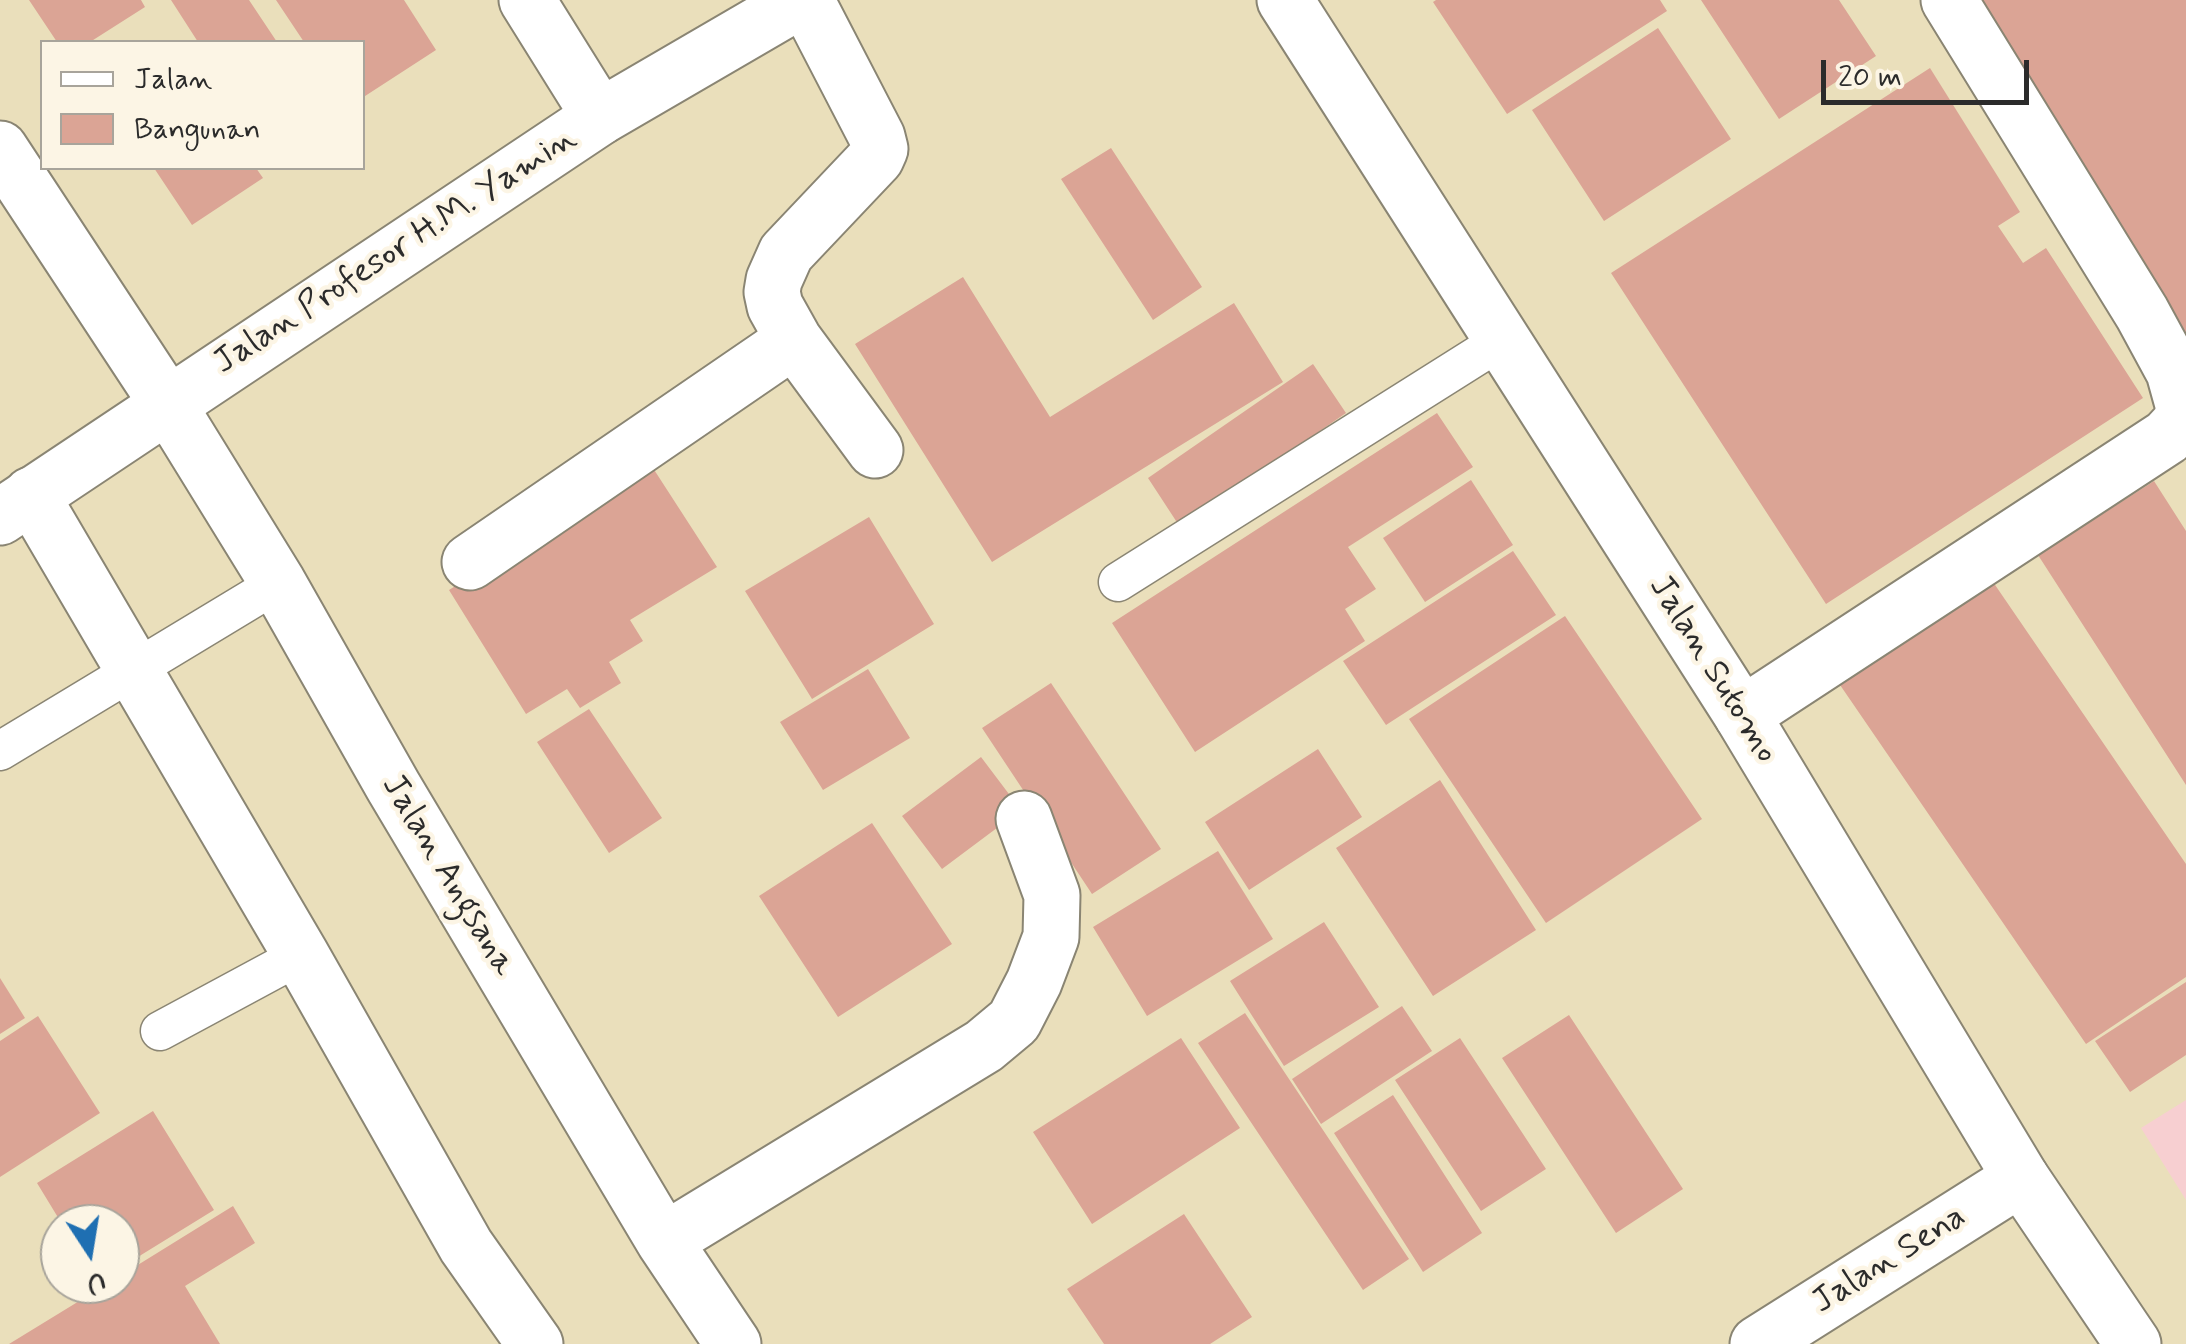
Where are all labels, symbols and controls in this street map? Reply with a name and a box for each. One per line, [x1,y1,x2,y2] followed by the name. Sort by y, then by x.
[40,40,365,170] legend
[1826,40,2034,102] scale bar
[1838,58,1902,97] text: 20 m
[134,60,212,99] text: Jalan
[134,110,261,149] text: Bangunan
[207,119,585,385] street label: Jalan Profesor H.M. Yamin
[1638,569,1786,771] street label: Jalan Sutomo
[371,768,523,984] street label: Jalan Angsana
[1805,1197,1975,1325] street label: Jalan Sena
[40,1204,140,1304] north arrow
[83,1262,109,1302] text: U

